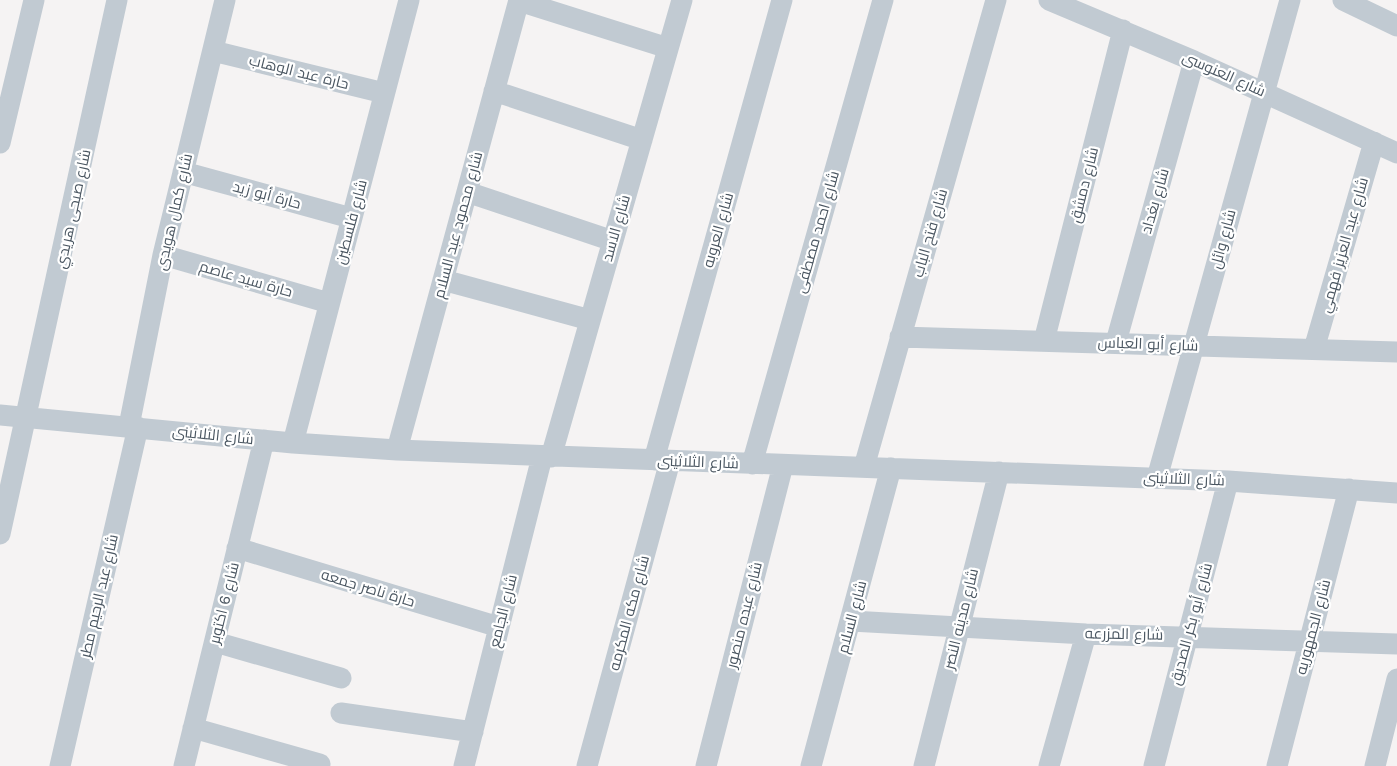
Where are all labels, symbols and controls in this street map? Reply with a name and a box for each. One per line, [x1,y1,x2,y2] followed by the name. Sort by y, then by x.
[1179,48,1268,102] street label: شارع العنوسى
[247,51,351,93] street label: حارة عبد الوهاب
[1066,145,1104,225] street label: شارع دمشق
[52,148,97,271] street label: شارع صبحى هريدي
[430,150,488,301] street label: شارع محمود عبد السلام
[152,152,198,273] street label: شارع كمال هويدى
[1137,166,1175,236] street label: شارع بغداد
[791,169,845,296] street label: شارع احمد مصطفى
[1316,175,1375,316] street label: شارع عبد العزيز فهمي
[231,176,303,213] street label: حارة أبو زيد
[331,178,373,267] street label: شارع فلسطين
[909,187,953,280] street label: شارع فتح الباب
[699,190,739,270] street label: شارع العروبه
[598,193,636,264] street label: شارع الاسد
[1206,207,1242,271] street label: شارع وائل
[197,257,295,302] street label: حارة سيد عاصم
[1097,332,1199,357] street label: شارع أبو العباس
[171,422,255,450] street label: شارع الثلاثينى
[657,452,739,474] street label: شارع الثلاثينى
[1143,469,1225,491] street label: شارع الثلاثينى
[76,532,124,661] street label: شارع عبد الرحيم مطر
[605,553,655,673] street label: شارع مكه المكرمه
[205,560,245,647] street label: شارع 6 اكتوبر
[722,560,768,671] street label: شارع عبده منصور
[1165,561,1218,688] street label: شارع أبو بكر الصديق
[319,565,417,611] street label: حارة ناصر جمعه
[940,567,984,673] street label: شارع مدينه النصر
[485,572,523,650] street label: شارع الجامع
[1292,577,1336,677] street label: شارع الجمهوريه
[834,579,872,656] street label: شارع السلام
[1085,624,1163,646] street label: شارع المزرعه

